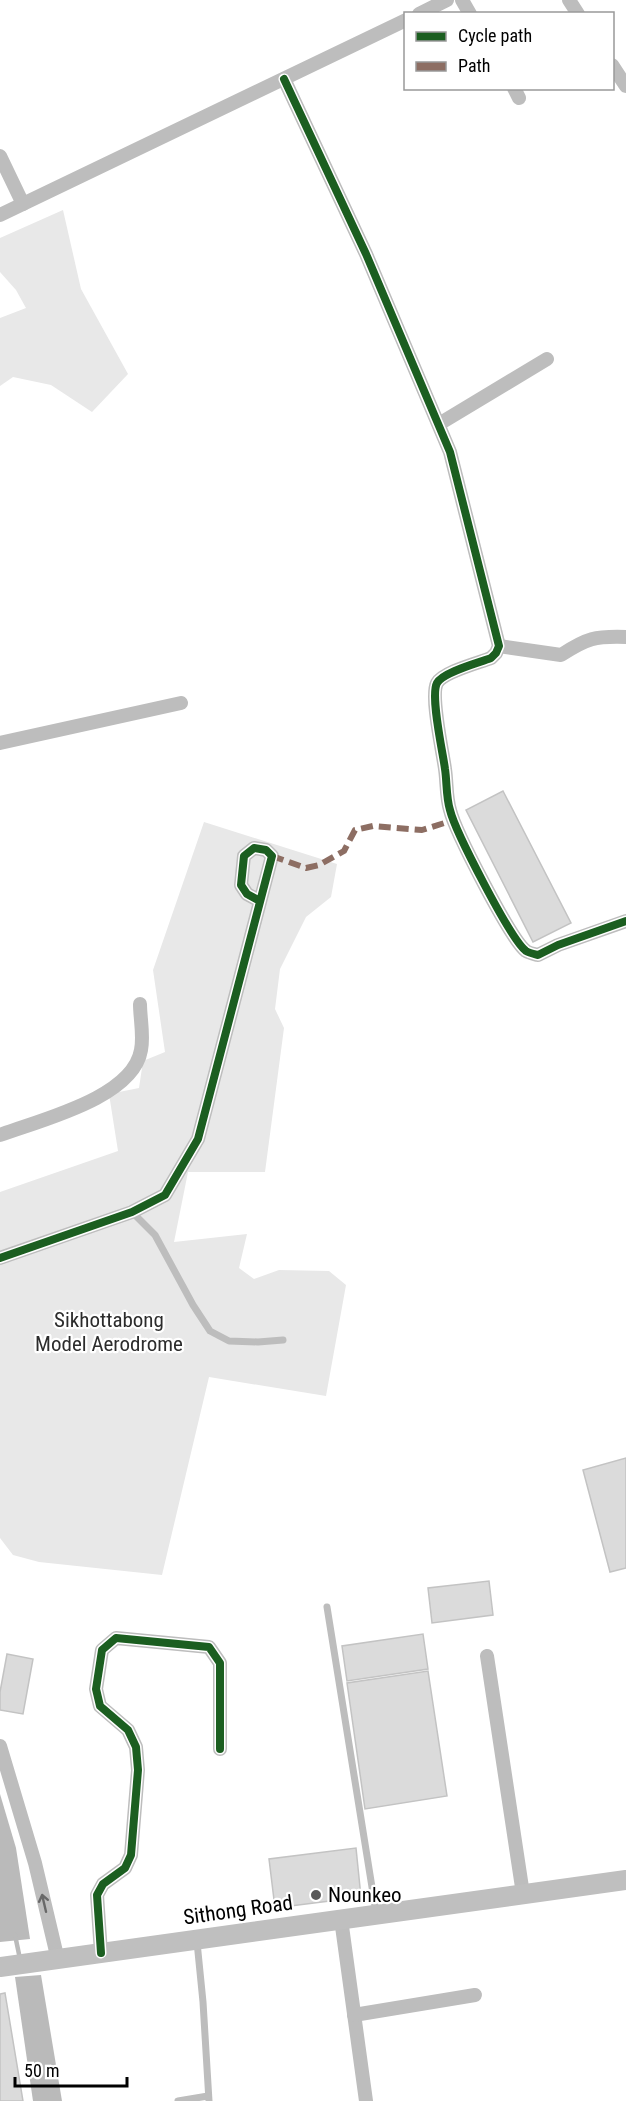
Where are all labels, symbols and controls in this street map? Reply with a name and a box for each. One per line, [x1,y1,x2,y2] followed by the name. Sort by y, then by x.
[404,12,614,90] legend
[458,25,532,46] text: Cycle path
[458,55,491,76] text: Path
[35,1308,183,1356] park label: Sikhottabong Model Aerodrome
[328,1883,402,1907] place label: Nounkeo
[309,1888,323,1902] marker: Nounkeo
[182,1890,294,1930] street label: Sithong Road
[38,1894,50,1913] one-way arrow
[15,2050,128,2088] scale bar
[24,2060,59,2081] text: 50 m

